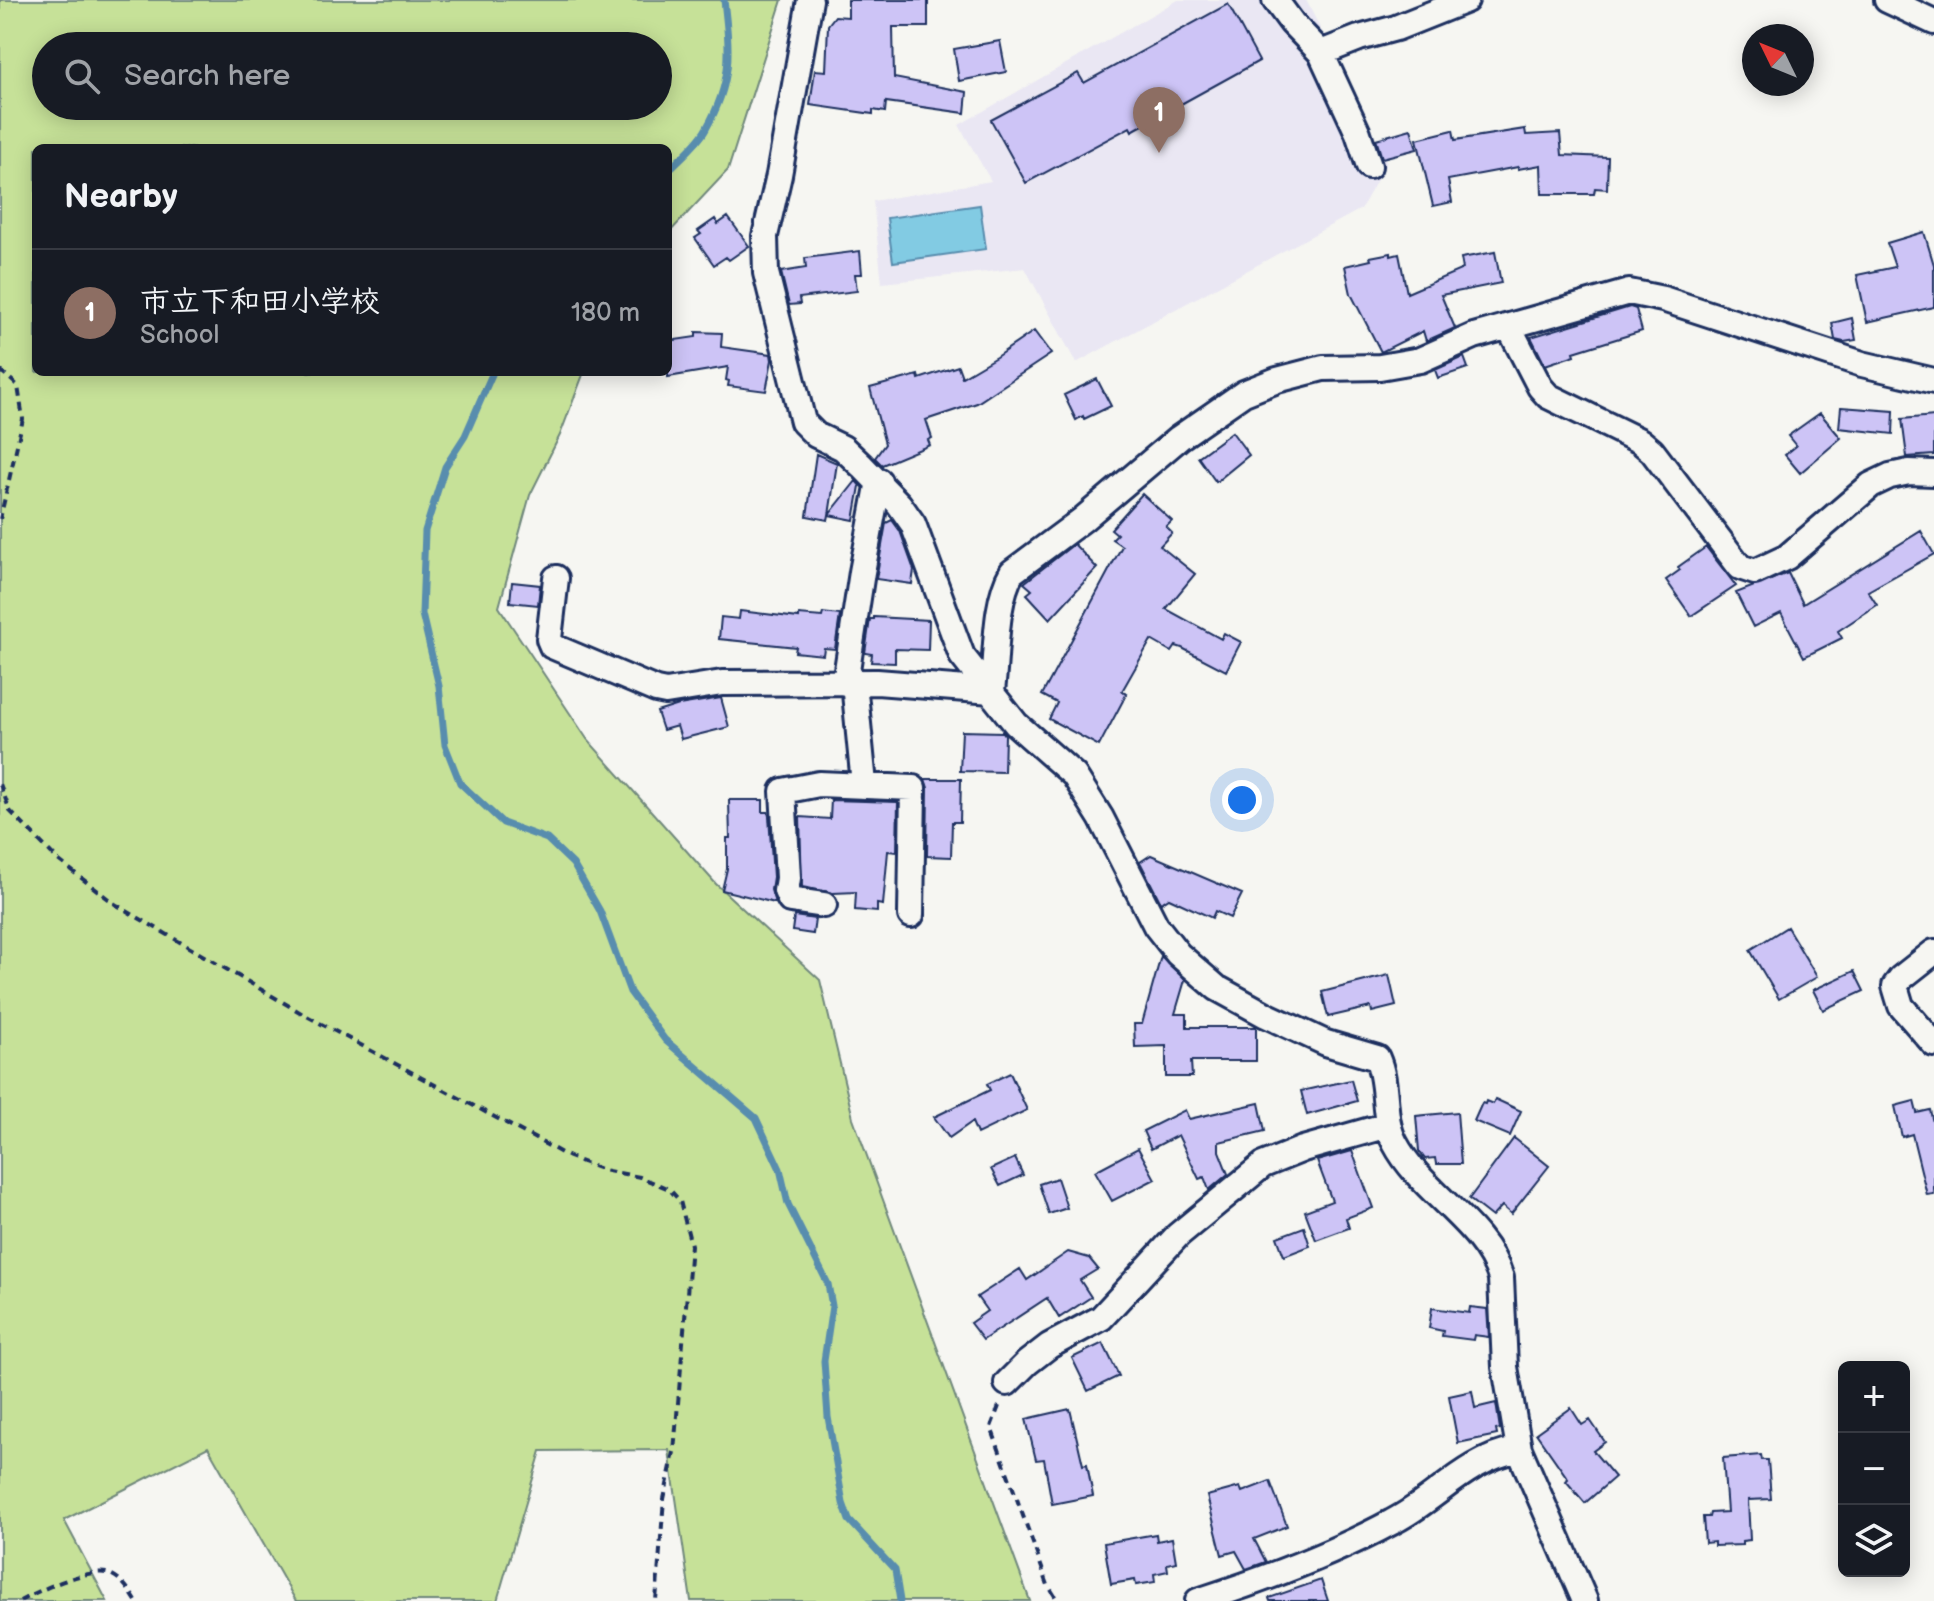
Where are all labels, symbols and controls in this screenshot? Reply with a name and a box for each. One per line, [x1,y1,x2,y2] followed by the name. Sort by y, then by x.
[1742,24,1814,96] north arrow
[32,32,672,120] search box
[60,54,104,98] icon: search
[124,58,290,94] text: Search here
[1133,87,1185,153] pin: 1
[64,176,178,217] text: Nearby
[140,284,380,320] text: 市立下和田小学校
[85,298,95,329] text: 1
[571,298,640,329] text: 180 m
[140,320,219,351] text: School
[1222,780,1262,820] your location
[1838,1361,1910,1577] map controls
[1838,1361,1910,1433] button: +
[1838,1433,1910,1505] button: −
[1838,1505,1910,1577] button: layers

